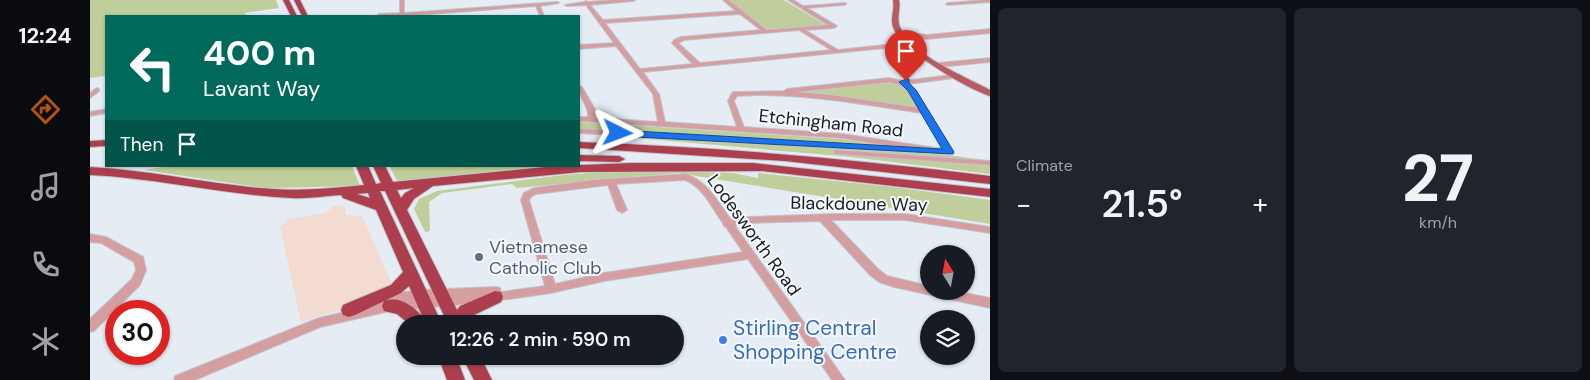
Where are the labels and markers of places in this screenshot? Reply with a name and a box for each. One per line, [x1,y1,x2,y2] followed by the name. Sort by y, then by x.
[885,30,927,81] pin
[489,235,601,280] place label: Vietnamese Catholic Club
[473,251,485,263] marker: Vietnamese Catholic Club
[733,314,897,366] place label: Stirling Central Shopping Centre
[717,334,729,346] marker: Stirling Central Shopping Centre

